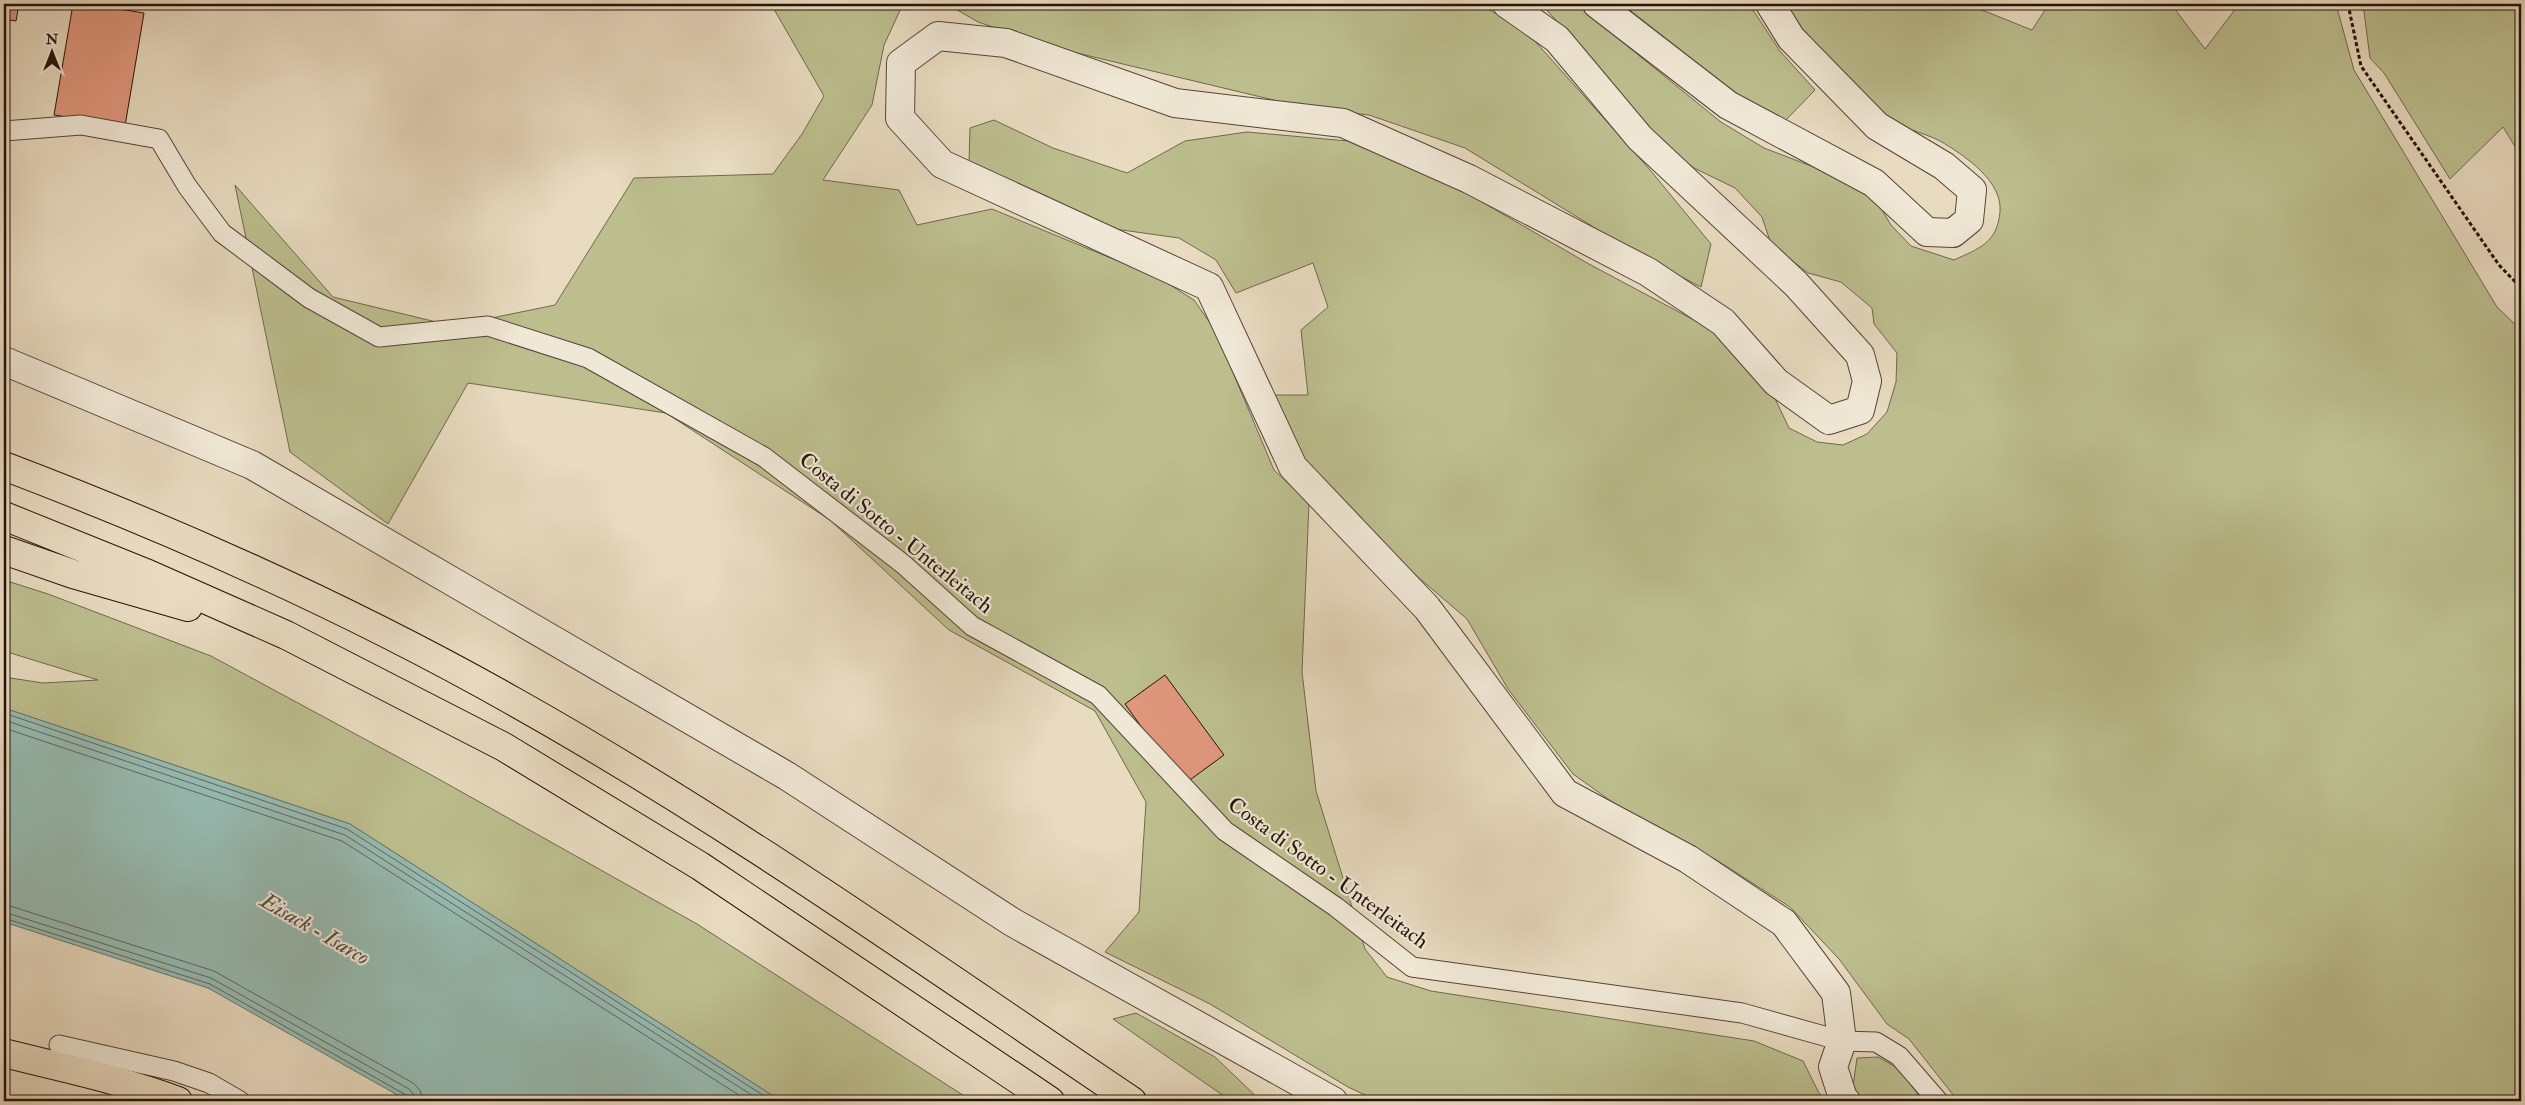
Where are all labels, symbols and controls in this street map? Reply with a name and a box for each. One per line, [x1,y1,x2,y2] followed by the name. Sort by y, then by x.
[28,28,78,78] north arrow
[45,31,59,48] text: N
[794,446,998,620] street label: Costa di Sotto - Unterleitach
[1222,791,1434,955] street label: Costa di Sotto - Unterleitach
[254,886,375,971] water label: Eisack - Isarco

